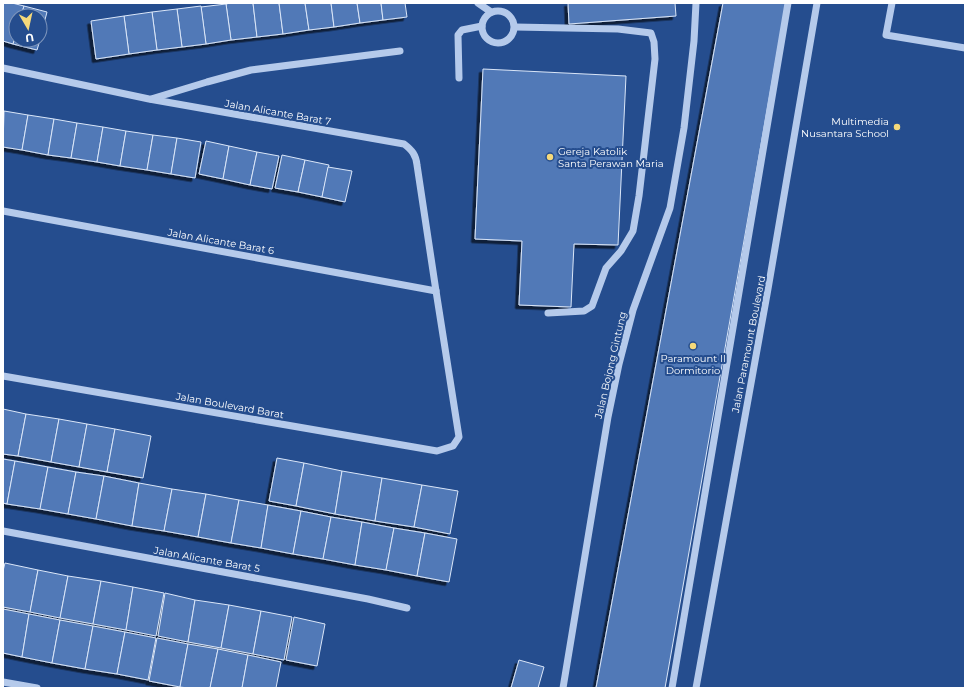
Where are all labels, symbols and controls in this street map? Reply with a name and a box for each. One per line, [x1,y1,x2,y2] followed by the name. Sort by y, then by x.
[8,8,48,48] north arrow
[24,30,35,45] text: U
[223,97,332,128] street label: Jalan Alicante Barat 7
[801,115,889,140] place label: Multimedia Nusantara School
[892,122,902,132] marker: Multimedia Nusantara School
[558,145,664,170] place label: Gereja Katolik Santa Perawan Maria
[545,152,555,162] marker: Gereja Katolik Santa Perawan Maria
[166,226,275,257] street label: Jalan Alicante Barat 6
[729,274,768,415] street label: Jalan Paramount Boulevard
[592,310,629,421] street label: Jalan Bojong Gintung
[688,341,698,351] marker: Paramount Il Dormitorio
[660,352,726,377] place label: Paramount Il Dormitorio
[174,389,285,421] street label: Jalan Boulevard Barat
[152,544,261,575] street label: Jalan Alicante Barat 5

